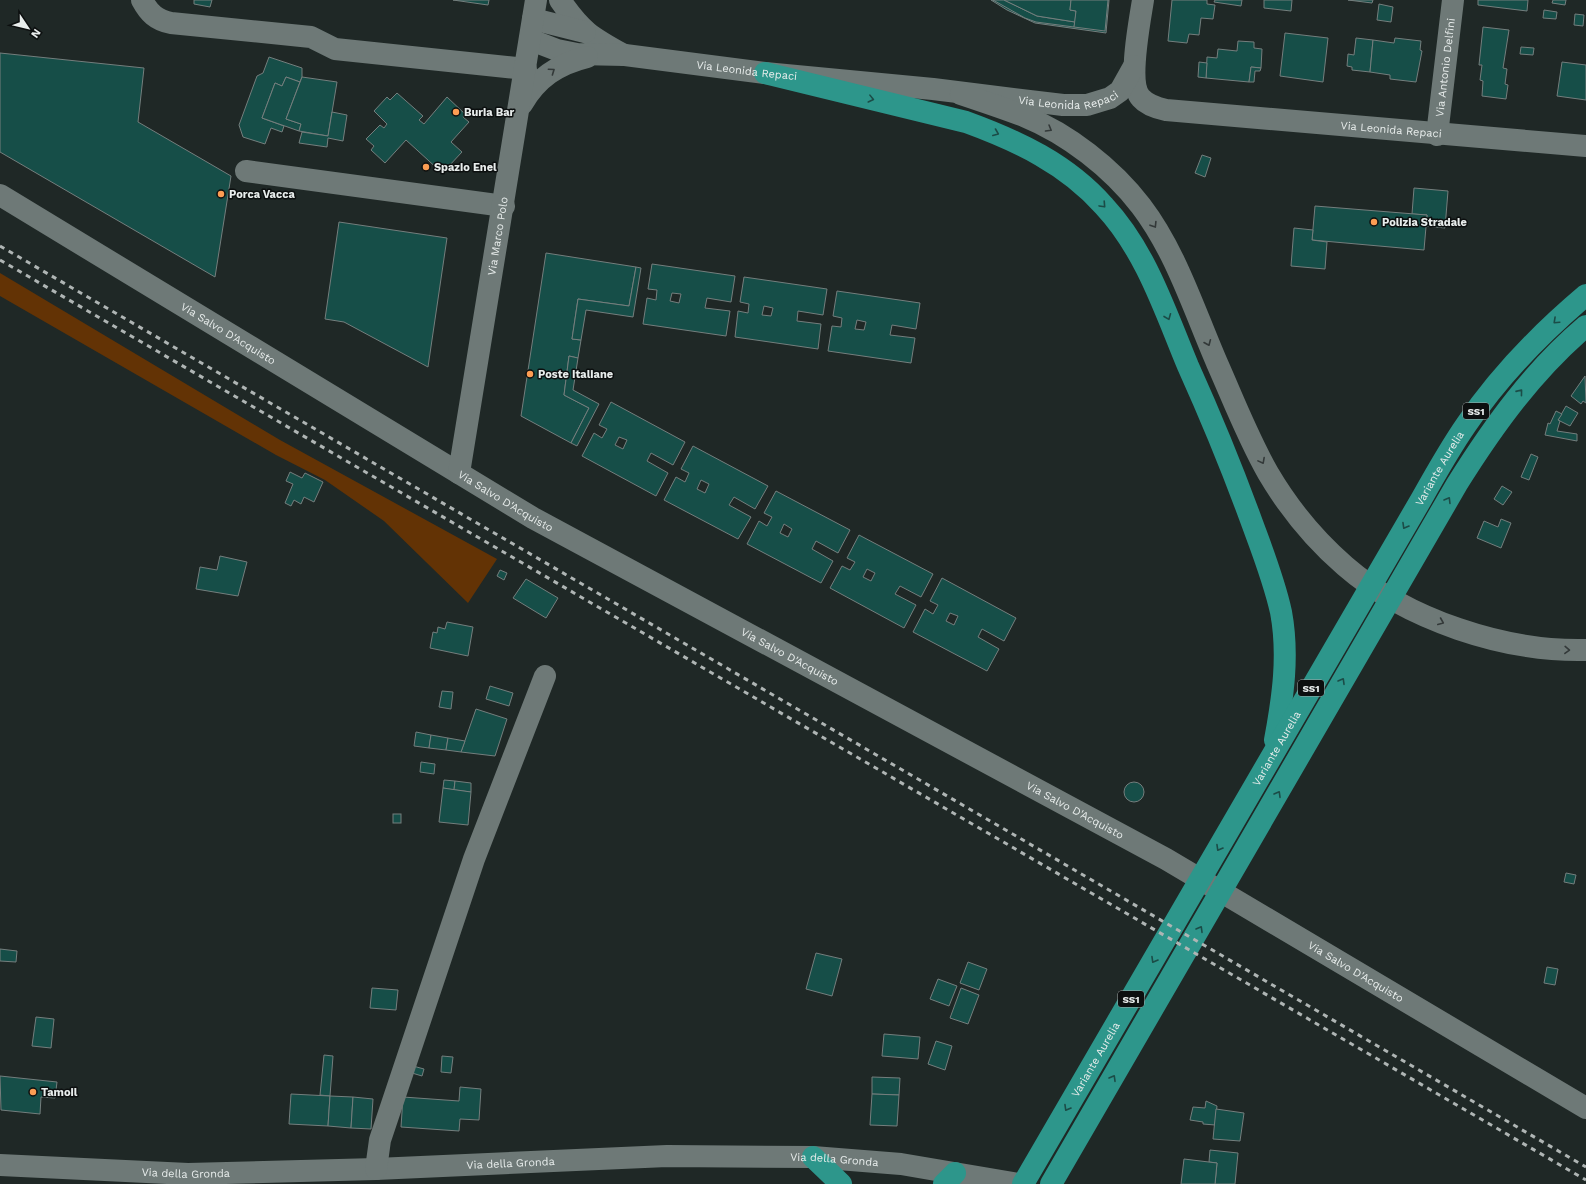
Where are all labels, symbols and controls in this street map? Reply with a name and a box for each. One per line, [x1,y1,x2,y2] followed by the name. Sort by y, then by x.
[8,8,48,48] north arrow
[1433,17,1457,118] street label: Via Antonio Delfini
[28,26,43,41] text: N
[696,58,798,83] street label: Via Leonida Repaci
[548,69,555,76] one-way arrow
[1018,88,1121,112] street label: Via Leonida Repaci
[868,94,874,102] one-way arrow
[464,106,515,119] place label: Buria Bar
[451,107,461,117] marker: Buria Bar
[1340,118,1442,140] street label: Via Leonida Repaci
[1045,124,1052,131] one-way arrow
[993,129,1000,137] one-way arrow
[434,161,497,174] place label: Spazio Enel
[421,162,431,172] marker: Spazio Enel
[229,188,295,201] place label: Porca Vacca
[216,189,226,199] marker: Porca Vacca
[485,196,510,276] street label: Via Marco Polo
[1099,200,1106,208] one-way arrow
[1382,216,1467,229] place label: Polizia Stradale
[1369,217,1379,227] marker: Polizia Stradale
[1149,221,1157,228] one-way arrow
[178,300,278,367] street label: Via Salvo D'Acquisto
[1163,312,1171,320] one-way arrow
[1554,316,1561,323] one-way arrow
[1204,339,1212,346] one-way arrow
[538,368,613,381] place label: Poste Italiane
[525,369,535,379] marker: Poste Italiane
[1516,390,1523,397] one-way arrow
[1463,403,1489,419] road number: SS1
[1412,428,1467,508] street label: Variante Aurelia
[1257,457,1265,465] one-way arrow
[456,468,556,534] street label: Via Salvo D'Acquisto
[1443,497,1450,504] one-way arrow
[1403,522,1410,529] one-way arrow
[1437,617,1444,625] one-way arrow
[739,625,841,688] street label: Via Salvo D'Acquisto
[1564,646,1570,654] one-way arrow
[1338,678,1345,685] one-way arrow
[1298,680,1324,696] road number: SS1
[1250,709,1303,788] street label: Variante Aurelia
[1024,779,1126,842] street label: Via Salvo D'Acquisto
[1273,791,1280,798] one-way arrow
[1217,843,1224,851] one-way arrow
[1195,926,1202,933] one-way arrow
[1306,938,1406,1005] street label: Via Salvo D'Acquisto
[1151,956,1158,963] one-way arrow
[1118,991,1144,1007] road number: SS1
[1069,1020,1122,1099] street label: Variante Aurelia
[1109,1075,1116,1082] one-way arrow
[41,1086,78,1099] place label: Tamoil
[28,1087,38,1097] marker: Tamoil
[1065,1104,1072,1111] one-way arrow
[790,1150,879,1169] street label: Via della Gronda
[466,1155,555,1171] street label: Via della Gronda
[141,1165,230,1181] street label: Via della Gronda

